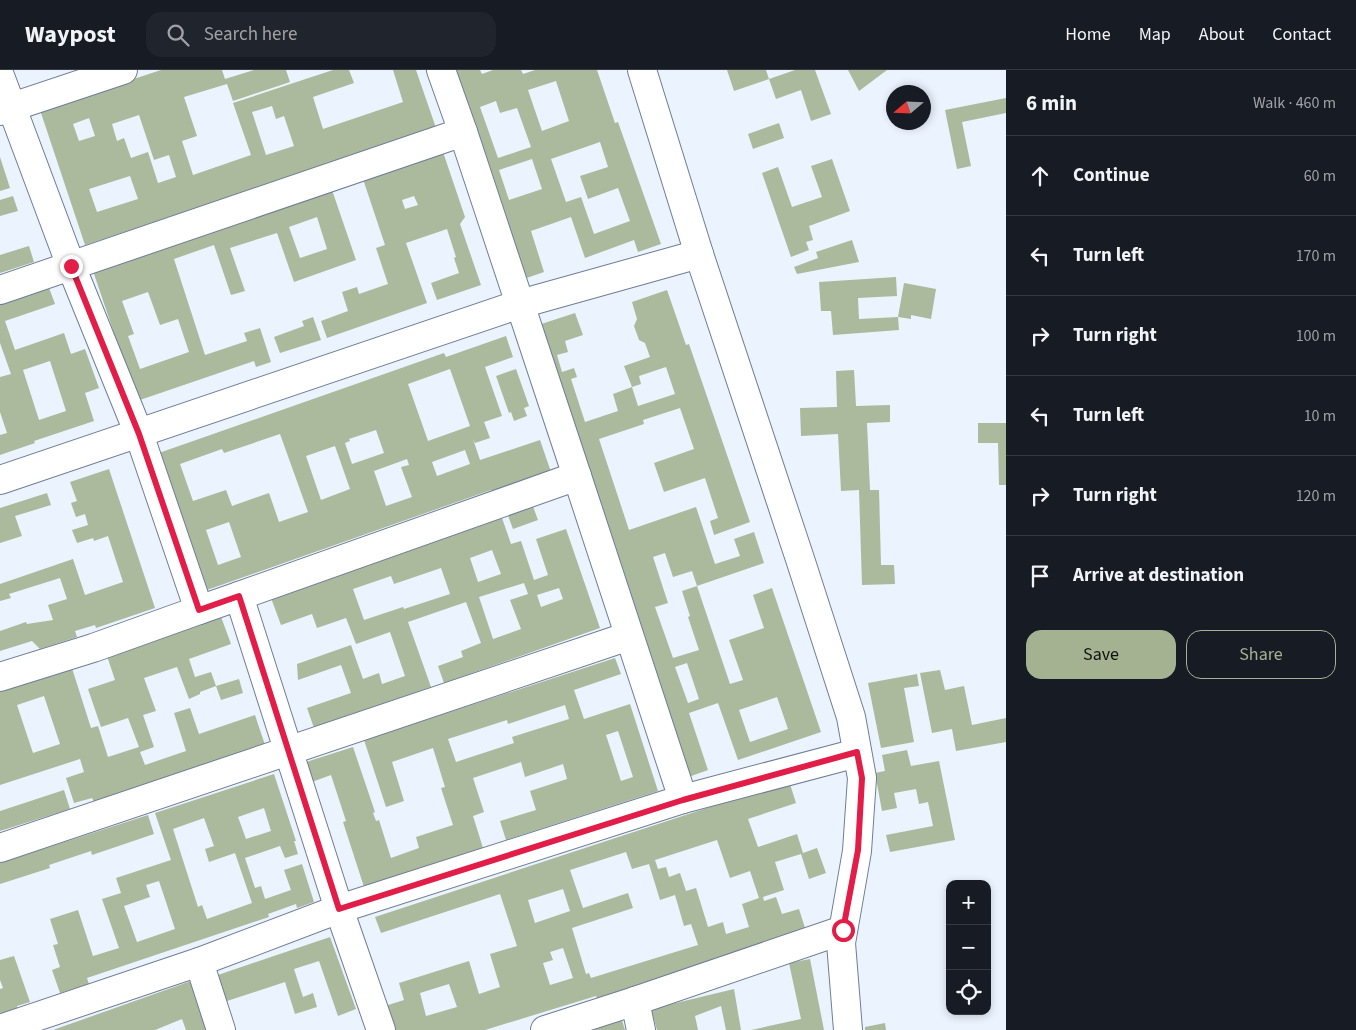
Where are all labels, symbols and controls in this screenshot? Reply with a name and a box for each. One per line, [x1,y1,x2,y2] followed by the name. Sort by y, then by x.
[146,12,496,57] search box
[25,17,116,52] text: Waypost
[164,21,192,49] icon: search
[204,21,297,48] text: Search here
[1065,22,1111,47] text: Home
[1139,22,1171,47] text: Map
[1199,22,1244,47] text: About
[1272,22,1331,47] text: Contact
[886,85,931,130] north arrow
[1026,88,1077,118] text: 6 min
[1253,92,1336,114] text: Walk · 460 m
[1026,162,1054,190] icon: ahead
[1073,162,1150,189] text: Continue
[1304,165,1336,187] text: 60 m
[1026,242,1054,270] icon: left
[1073,242,1144,269] text: Turn left
[1296,245,1336,267] text: 170 m
[60,255,83,278] route end
[1026,322,1054,350] icon: right
[1073,322,1157,349] text: Turn right
[1296,325,1336,347] text: 100 m
[1026,402,1054,430] icon: left
[1073,402,1144,429] text: Turn left
[1304,405,1336,427] text: 10 m
[1026,482,1054,510] icon: right
[1073,482,1157,509] text: Turn right
[1296,485,1336,507] text: 120 m
[1026,562,1054,590] icon: arrive
[1073,562,1244,589] text: Arrive at destination
[1026,630,1176,679] button: Save
[1186,630,1336,679] button: Share
[946,880,991,1015] map controls
[946,880,991,925] button: +
[832,919,855,942] route start
[946,925,991,970] button: −
[946,970,991,1015] button: locate

